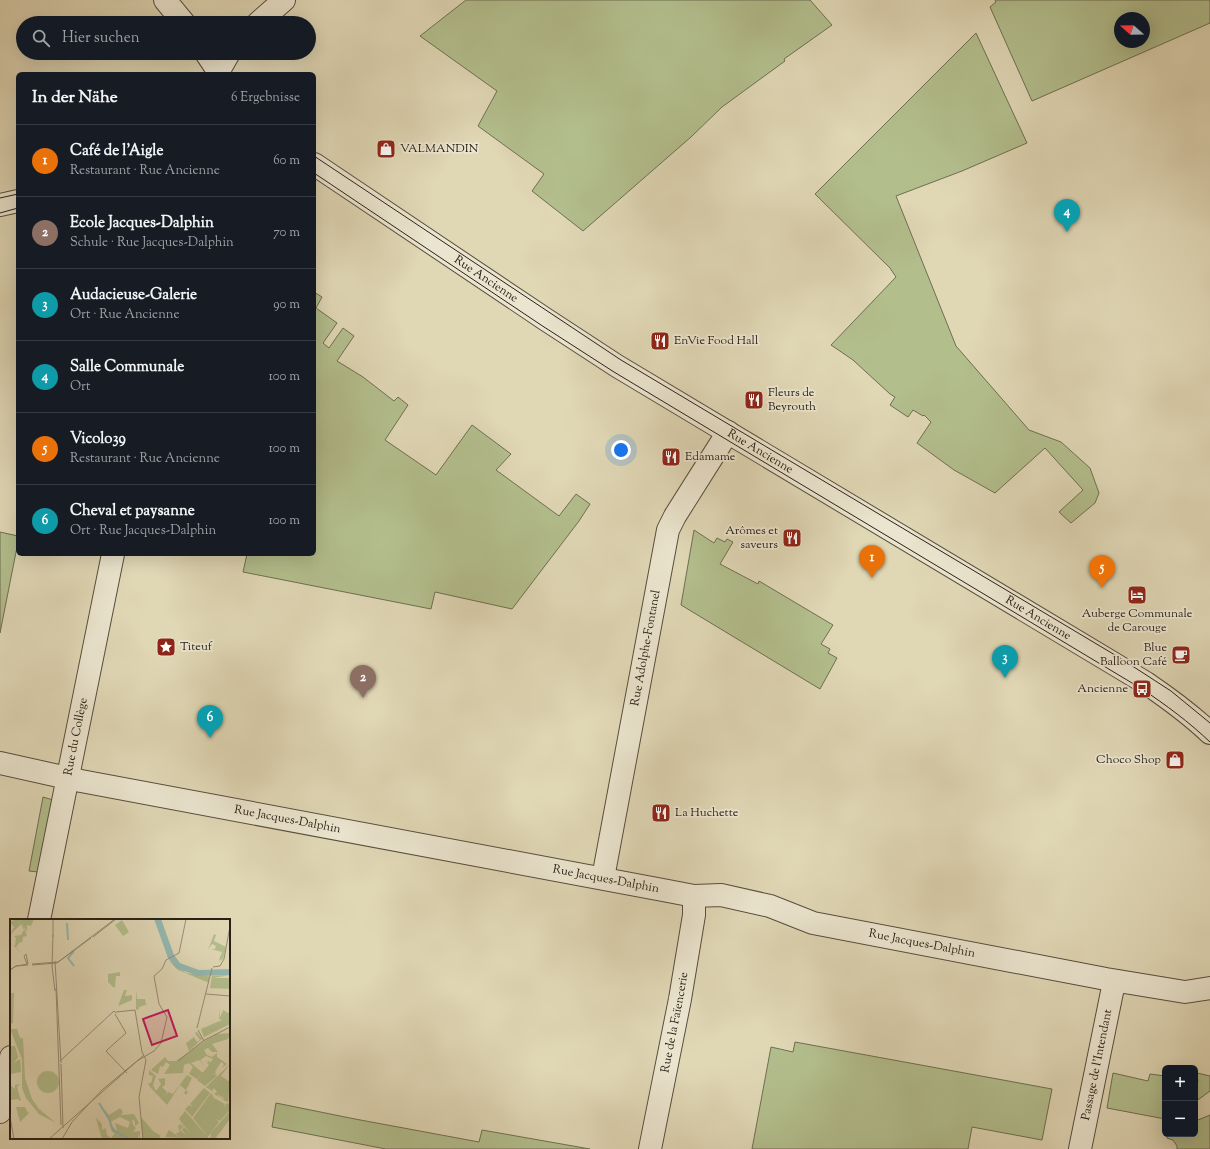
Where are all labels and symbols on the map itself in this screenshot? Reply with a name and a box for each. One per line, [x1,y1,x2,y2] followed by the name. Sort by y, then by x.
[1114,12,1150,48] north arrow
[375,138,397,160] shop icon: VALMANDIN
[400,140,479,158] place label: VALMANDIN
[1054,199,1080,232] pin: 4
[450,251,522,308] street label: Rue Ancienne
[649,330,671,352] restaurant icon: EnVie Food Hall
[674,332,759,350] place label: EnVie Food Hall
[768,384,816,416] place label: Fleurs de Beyrouth
[743,389,765,411] restaurant icon: Fleurs de Beyrouth
[724,425,797,479] street label: Rue Ancienne
[611,440,631,460] your location
[660,446,682,468] restaurant icon: Edamame
[685,448,736,466] place label: Edamame
[725,522,778,554] place label: Arômes et saveurs
[781,527,803,549] restaurant icon: Arômes et saveurs
[859,545,885,578] pin: 1
[1089,555,1115,588] pin: 5
[1126,584,1148,606] hotel icon: Auberge Communale de Carouge
[626,588,666,708] street label: Rue Adolphe-Fontanel
[1002,592,1075,645] street label: Rue Ancienne
[1082,605,1193,637] place label: Auberge Communale de Carouge
[155,636,177,658] place icon: Titeuf
[180,638,213,656] place label: Titeuf
[1100,639,1167,671] place label: Blue Balloon Café
[1170,644,1192,666] cafe icon: Blue Balloon Café
[992,645,1018,678] pin: 3
[350,665,376,698] pin: 2
[1131,678,1153,700] bus stop icon: Ancienne
[1077,680,1128,698] place label: Ancienne
[59,696,93,777] street label: Rue du Collège
[197,705,223,738] pin: 6
[1164,749,1186,771] shop icon: Choco Shop
[1096,751,1161,769] place label: Choco Shop
[233,801,342,838] street label: Rue Jacques-Dalphin
[650,802,672,824] restaurant icon: La Huchette
[675,804,739,822] place label: La Huchette
[551,861,661,898] street label: Rue Jacques-Dalphin
[10,919,230,1139] inset map
[867,925,977,963] street label: Rue Jacques-Dalphin
[656,970,693,1074] street label: Rue de la Faïencerie
[1077,1007,1117,1122] street label: Passage de l'Intendant

